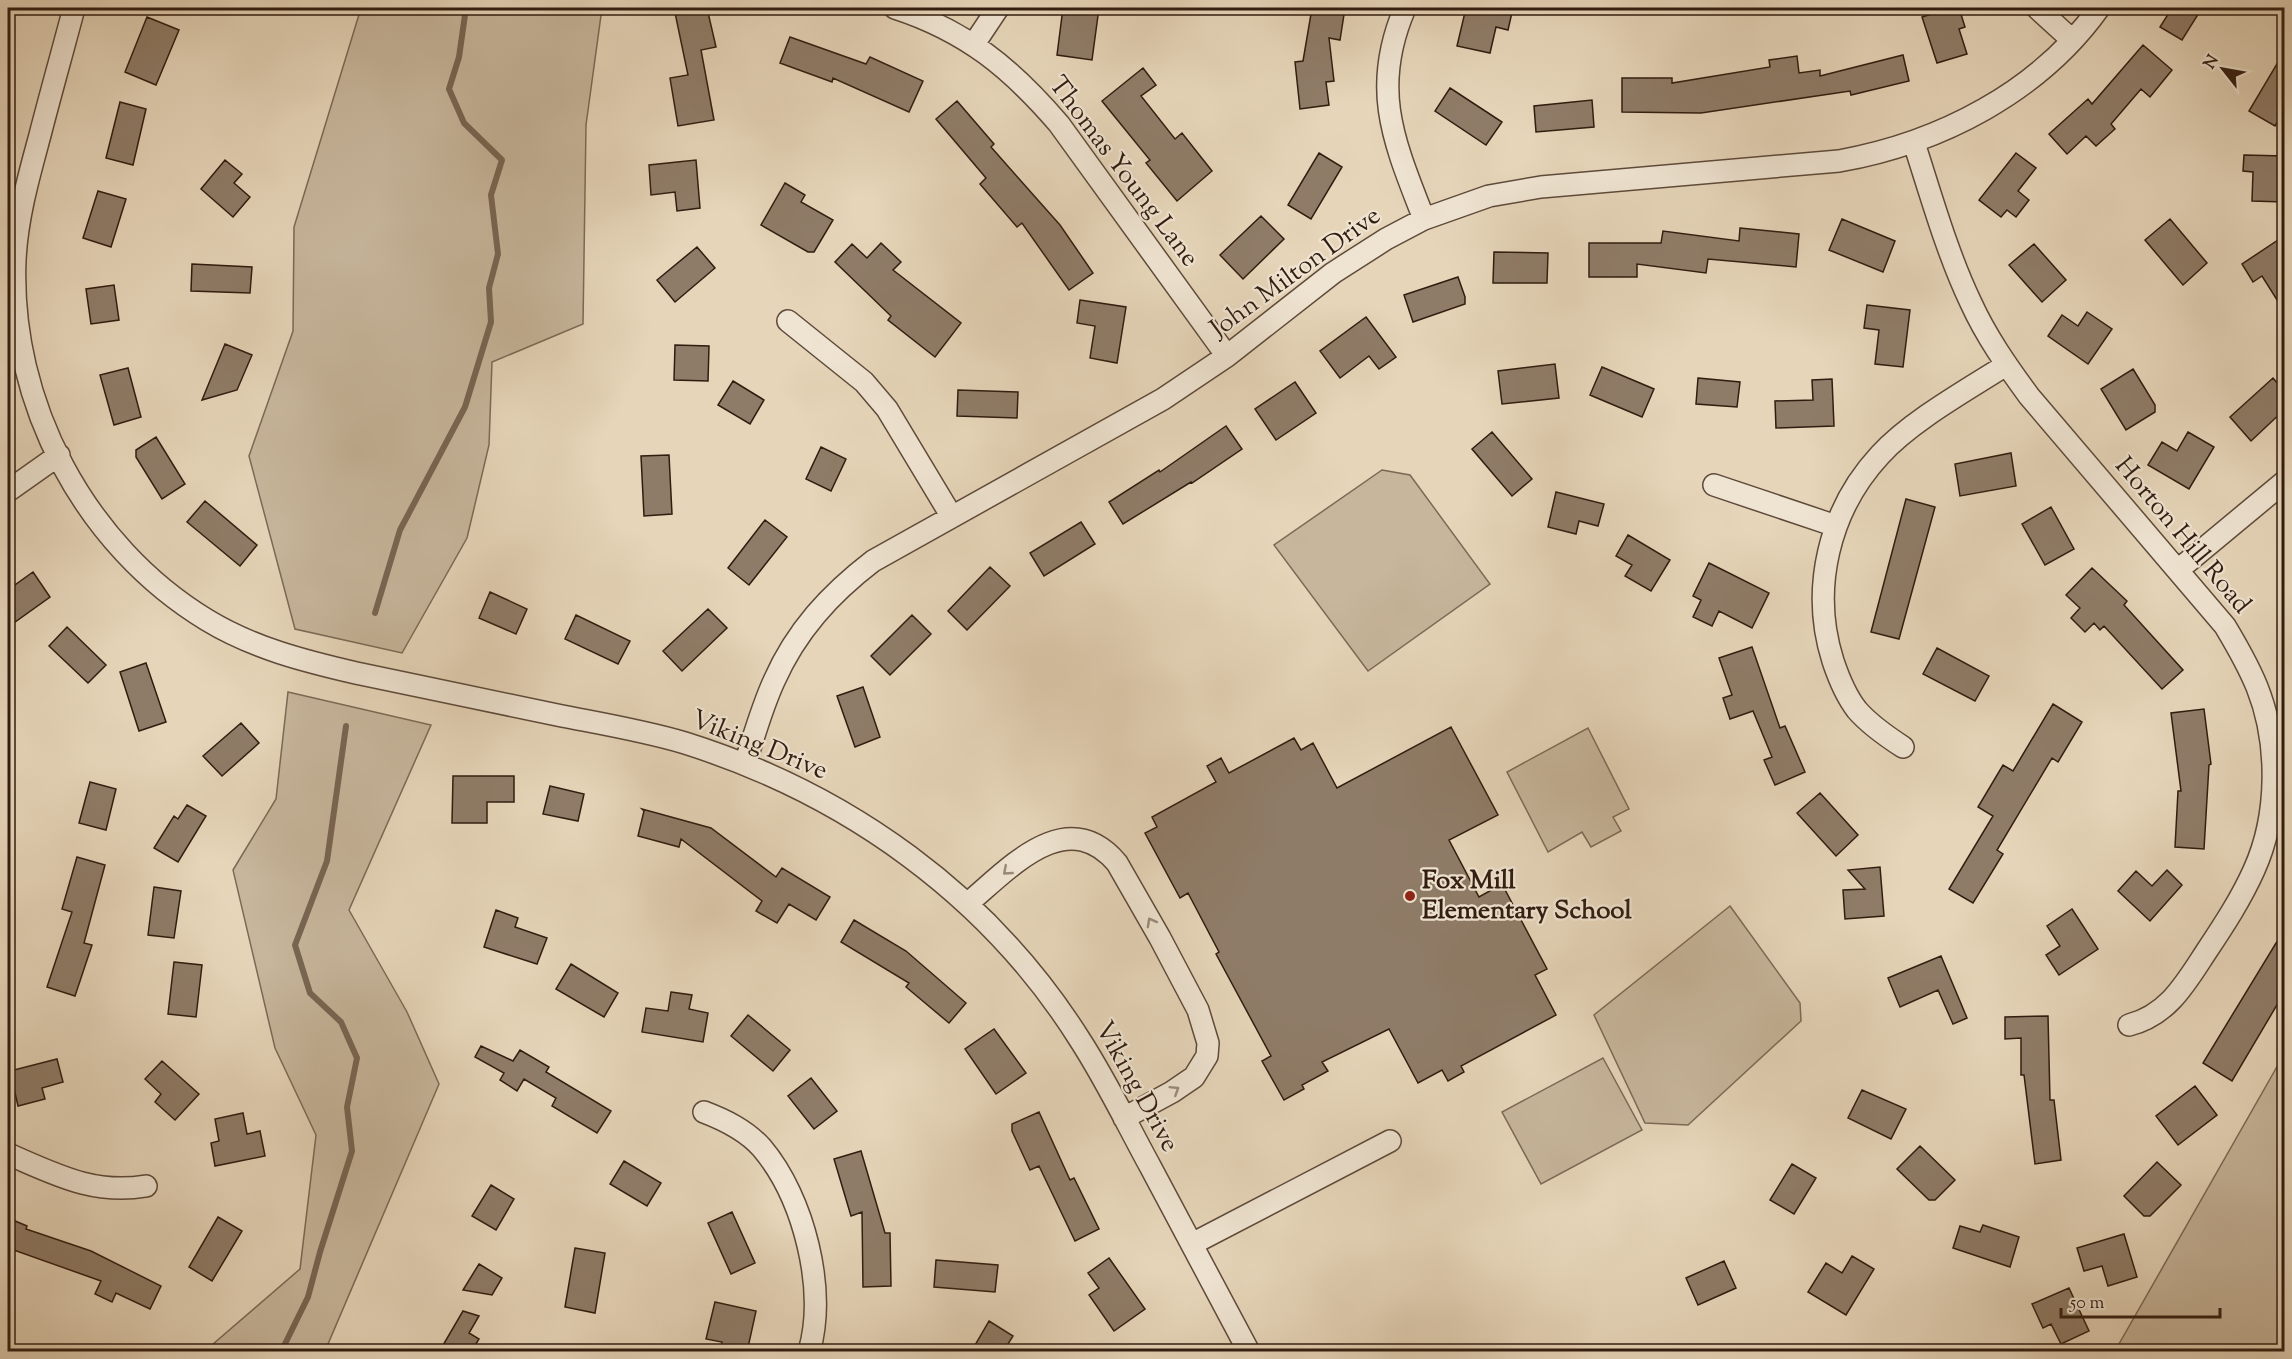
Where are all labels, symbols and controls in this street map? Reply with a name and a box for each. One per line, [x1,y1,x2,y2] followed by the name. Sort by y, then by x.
[2193,39,2253,99] north arrow
[2199,51,2226,74] text: N
[1039,69,1207,275] street label: Thomas Young Lane
[1202,198,1389,349] street label: John Milton Drive
[2105,449,2259,623] street label: Horton Hill Road
[685,702,833,790] street label: Viking Drive
[1422,863,1632,930] place label: Fox Mill Elementary School
[1003,864,1014,875] one-way arrow
[1403,889,1417,903] marker: Fox Mill Elementary School
[1147,918,1158,928] one-way arrow
[1085,1015,1187,1159] street label: Viking Drive
[1169,1085,1179,1097] one-way arrow
[2061,1281,2220,1319] scale bar
[2069,1291,2105,1317] text: 50 m

